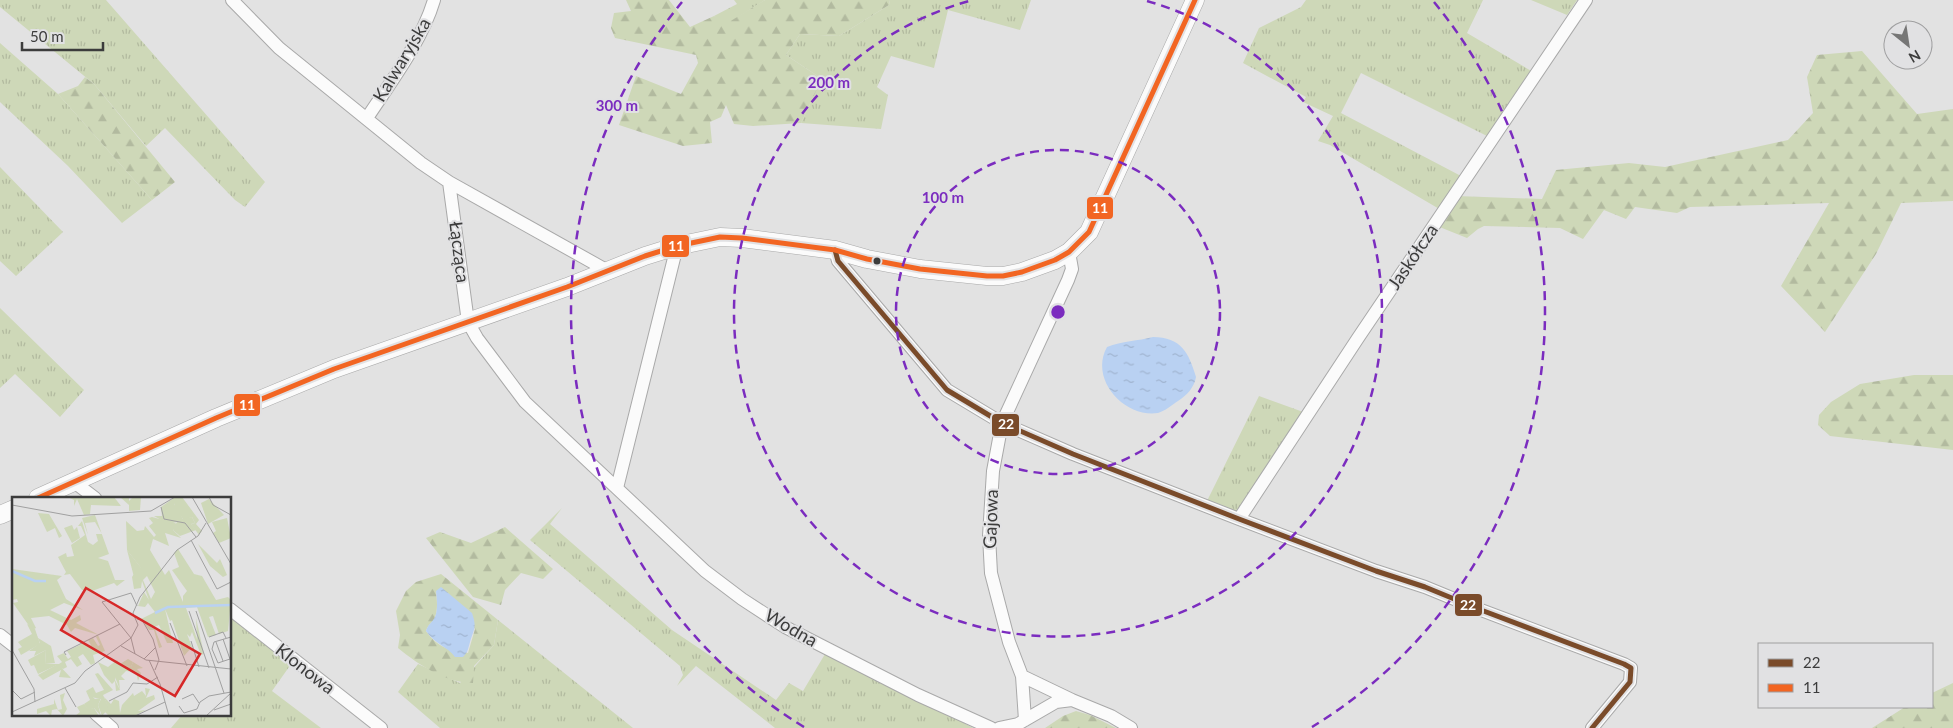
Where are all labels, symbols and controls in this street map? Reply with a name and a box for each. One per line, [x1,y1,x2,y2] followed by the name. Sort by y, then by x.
[367,13,435,105] street label: Kalwaryjska
[22,20,104,52] scale bar
[1883,20,1933,70] north arrow
[30,27,64,45] text: 50 m
[1906,47,1924,67] text: N
[808,73,850,91] text: 200 m
[596,96,638,114] text: 300 m
[922,188,964,206] text: 100 m
[1086,196,1114,220] line badge: 11
[1092,199,1108,216] text: 11
[445,220,475,284] street label: Łącząca
[1382,220,1442,293] street label: Jaskółcza
[661,234,690,258] line badge: 11
[668,237,684,254] text: 11
[872,256,882,266] unlabelled marker
[1049,303,1067,321] centre of rings
[233,393,261,417] line badge: 11
[239,396,255,413] text: 11
[991,413,1020,437] line badge: 22
[998,415,1014,432] text: 22
[978,489,1002,549] street label: Gajowa
[12,497,231,716] inset map
[1454,593,1483,617] line badge: 22
[1460,596,1476,613] text: 22
[761,603,822,651] street label: Wodna
[271,638,340,698] street label: Klonowa
[1758,643,1933,708] legend
[1803,653,1820,671] text: 22
[1803,678,1820,696] text: 11

